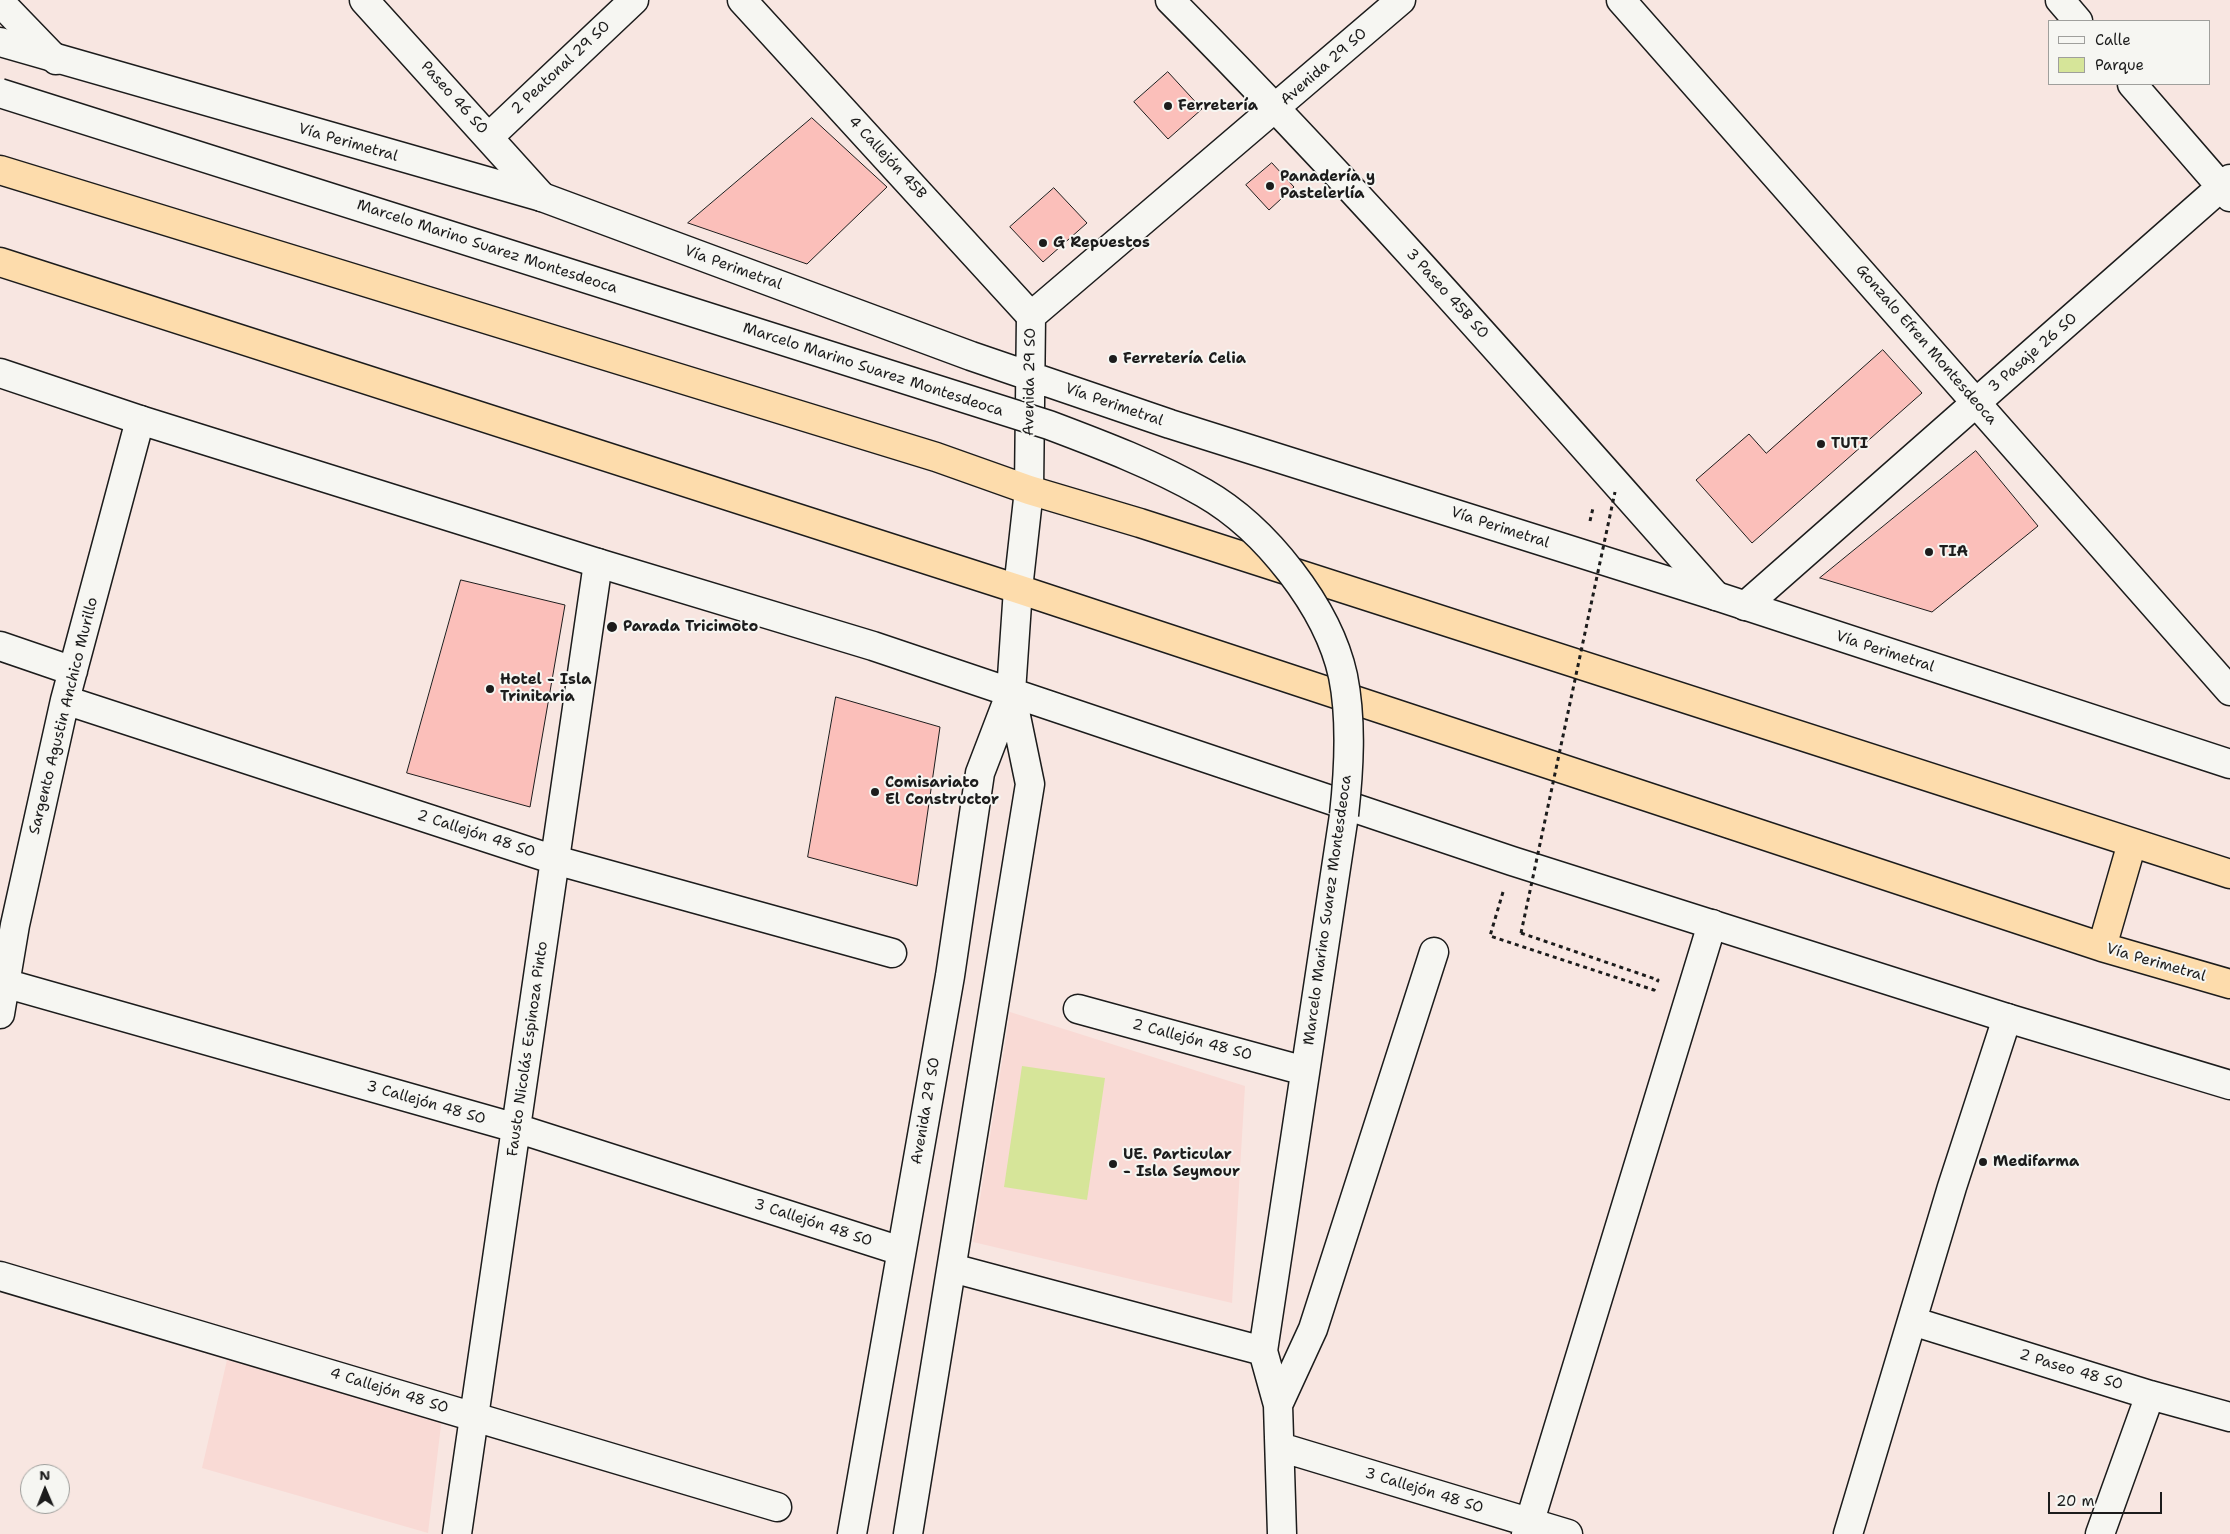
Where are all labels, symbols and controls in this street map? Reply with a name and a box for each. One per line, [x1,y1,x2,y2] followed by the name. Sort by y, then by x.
[508,18,614,118] street label: 2 Peatonal 29 SO
[2048,20,2210,85] legend
[1277,25,1371,109] street label: Avenida 29 SO
[2095,30,2131,50] text: Calle
[2095,55,2144,75] text: Parque
[417,58,491,138] street label: Paseo 46 SO
[1178,97,1258,115] place label: Ferretería
[1162,100,1174,112] marker: Ferretería
[844,113,930,203] street label: 4 Callejón 45B
[296,120,400,166] street label: Vía Perimetral
[1280,168,1375,203] place label: Panadería y Pastelerlía
[1264,180,1276,192] marker: Panadería y Pastelerlía
[354,196,620,298] street label: Marcelo Marino Suarez Montesdeoca
[1053,234,1150,252] place label: G Repuestos
[1037,237,1049,249] marker: G Repuestos
[682,242,784,294] street label: Vía Perimetral
[1402,245,1492,343] street label: 3 Paseo 45B SO
[1852,261,2000,429] street label: Gonzalo Efren Montesdeoca
[1985,310,2081,396] street label: 3 Pasaje 26 SO
[740,319,1006,421] street label: Marcelo Marino Suarez Montesdeoca
[1020,328,1040,436] street label: Avenida 29 SO
[1123,350,1246,368] place label: Ferretería Celia
[1107,353,1119,365] marker: Ferretería Celia
[1063,380,1165,430] street label: Vía Perimetral
[1831,435,1868,453] place label: TUTI
[1815,438,1827,450] marker: TUTI
[1448,504,1552,552] street label: Vía Perimetral
[1939,543,1968,561] place label: TIA
[1923,546,1935,558] marker: TIA
[26,596,102,836] street label: Sargento Agustin Anchico Murillo
[623,618,758,636] place label: Parada Tricimoto
[605,620,619,634] marker: Parada Tricimoto
[1833,628,1937,676] street label: Vía Perimetral
[500,671,591,706] place label: Hotel - Isla Trinitaria
[484,683,496,695] marker: Hotel - Isla Trinitaria
[885,774,999,809] place label: Comisariato El Constructor
[1300,774,1356,1046] street label: Marcelo Marino Suarez Montesdeoca
[869,786,881,798] marker: Comisariato El Constructor
[415,806,537,862] street label: 2 Callejón 48 SO
[504,940,552,1158] street label: Fausto Nicolás Espinoza Pinto
[2104,940,2208,986] street label: Vía Perimetral
[1130,1015,1254,1065] street label: 2 Callejón 48 SO
[908,1056,944,1166] street label: Avenida 29 SO
[364,1077,488,1129] street label: 3 Callejón 48 SO
[1123,1146,1240,1181] place label: UE. Particular - Isla Seymour
[1993,1153,2079,1171] place label: Medifarma
[1977,1156,1989,1168] marker: Medifarma
[1107,1158,1119,1170] marker: UE. Particular - Isla Seymour
[752,1195,874,1251] street label: 3 Callejón 48 SO
[2017,1346,2125,1394] street label: 2 Paseo 48 SO
[328,1364,450,1418] street label: 4 Callejón 48 SO
[20,1464,70,1514] north arrow
[1363,1464,1485,1518] street label: 3 Callejón 48 SO
[39,1466,50,1484] text: N
[2050,1482,2164,1514] scale bar
[2056,1491,2095,1511] text: 20 m

